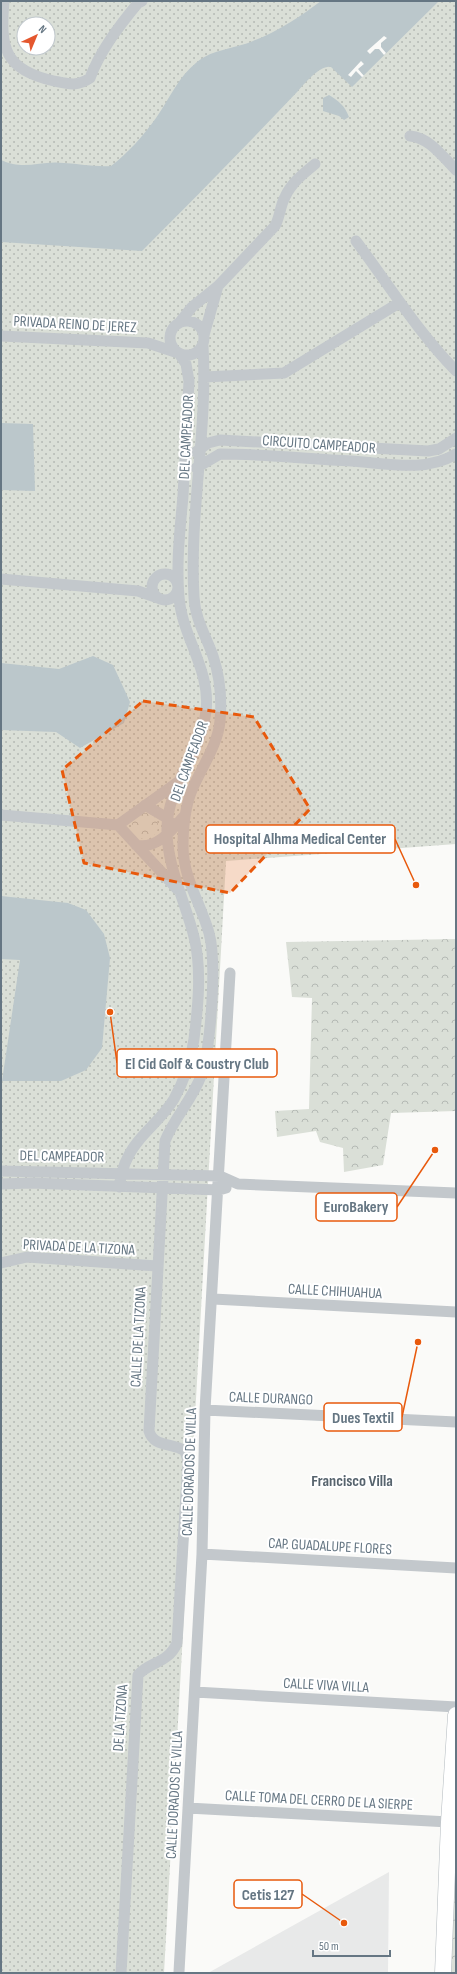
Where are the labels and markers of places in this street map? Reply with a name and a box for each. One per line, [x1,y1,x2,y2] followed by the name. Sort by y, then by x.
[206,825,395,853] callout: Hospital Alhma Medical Center
[117,1049,277,1077] callout: El Cid Golf & Coustry Club
[316,1193,397,1221] callout: EuroBakery
[324,1403,402,1431] callout: Dues Textil
[234,1880,302,1908] callout: Cetis 127

